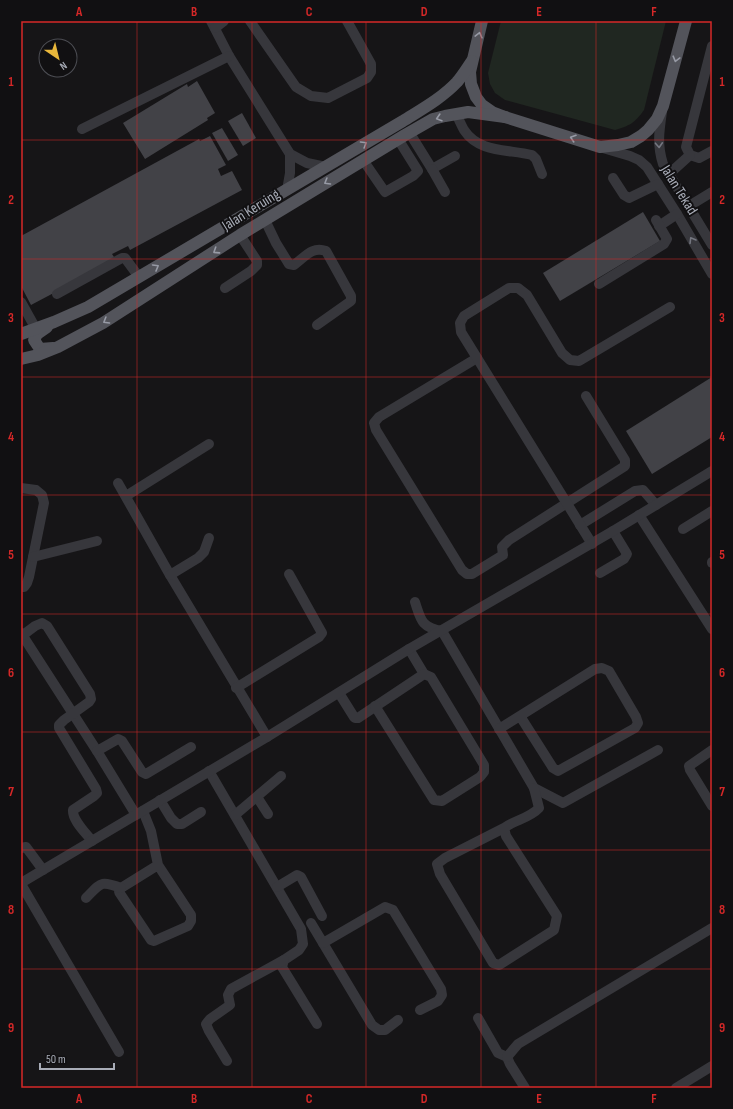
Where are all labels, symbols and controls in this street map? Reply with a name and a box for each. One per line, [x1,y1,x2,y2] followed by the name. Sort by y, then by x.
[75,4,83,20] text: A
[191,4,197,20] text: B
[306,4,313,20] text: C
[421,4,428,20] text: D
[536,4,542,20] text: E
[651,4,657,20] text: F
[474,32,483,39] one-way arrow
[38,38,78,78] north arrow
[672,56,680,62] one-way arrow
[57,59,70,73] text: N
[8,74,14,90] text: 1
[719,74,725,90] text: 1
[436,113,443,121] one-way arrow
[570,134,577,143] one-way arrow
[360,142,367,149] one-way arrow
[655,142,663,148] one-way arrow
[656,161,702,218] street label: Jalan Tekad
[324,178,331,185] one-way arrow
[218,185,283,236] street label: Jalan Keruing
[8,192,14,208] text: 2
[719,192,725,208] text: 2
[690,237,697,244] one-way arrow
[213,246,220,253] one-way arrow
[152,264,159,271] one-way arrow
[8,310,14,326] text: 3
[719,310,725,326] text: 3
[103,316,110,323] one-way arrow
[8,429,14,445] text: 4
[719,429,725,445] text: 4
[8,547,14,563] text: 5
[719,547,725,563] text: 5
[8,665,14,681] text: 6
[719,665,725,681] text: 6
[8,784,14,800] text: 7
[719,784,725,800] text: 7
[8,902,14,918] text: 8
[719,902,725,918] text: 8
[8,1020,14,1036] text: 9
[719,1020,725,1036] text: 9
[40,1045,114,1071] scale bar
[46,1052,66,1067] text: 50 m
[75,1091,83,1107] text: A
[191,1091,197,1107] text: B
[306,1091,313,1107] text: C
[421,1091,428,1107] text: D
[536,1091,542,1107] text: E
[651,1091,657,1107] text: F

